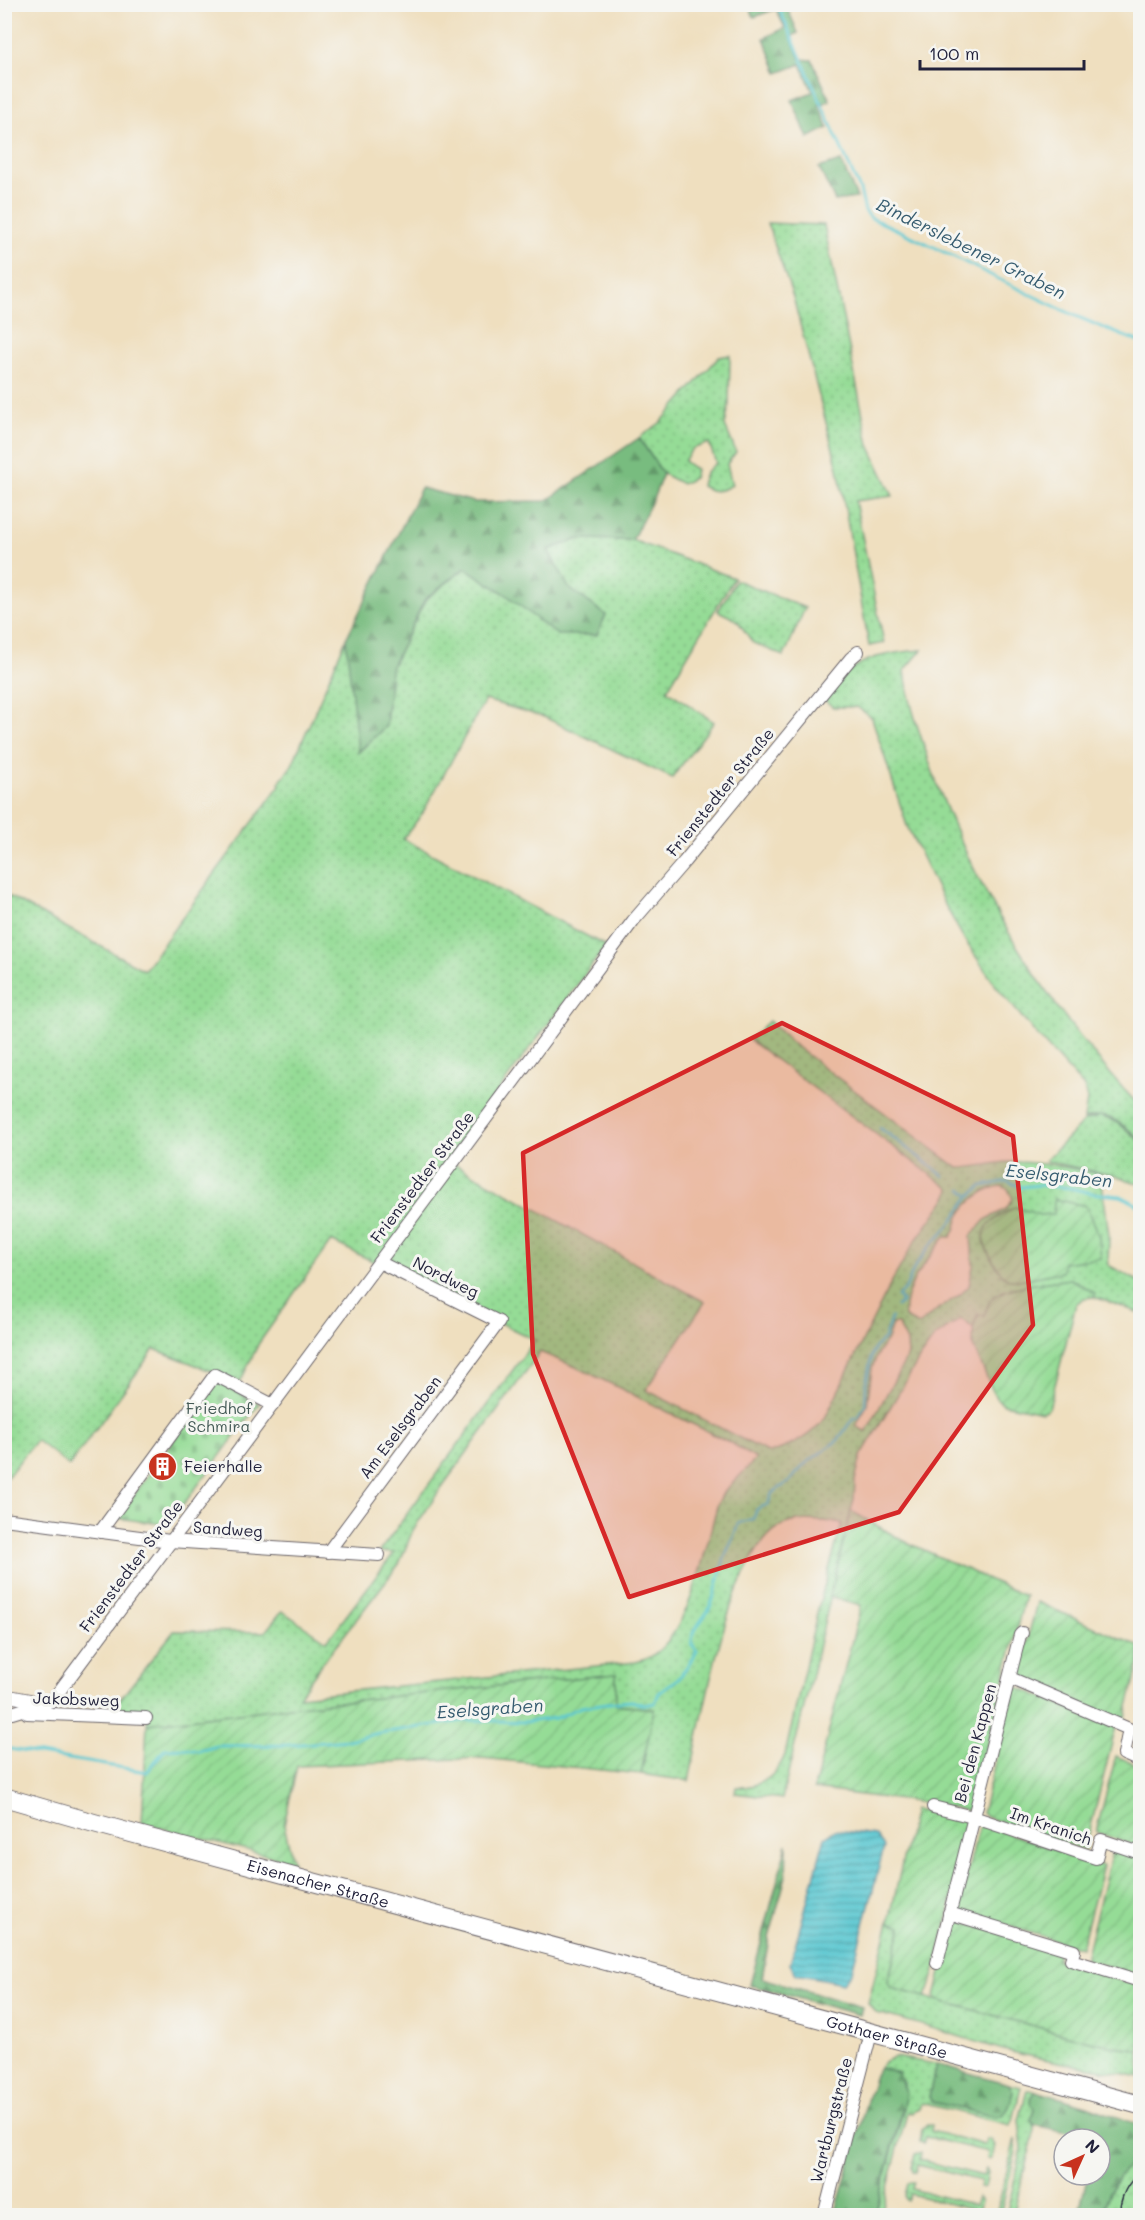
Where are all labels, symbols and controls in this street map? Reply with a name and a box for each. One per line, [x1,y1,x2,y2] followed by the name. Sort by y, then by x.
[920,33,1084,71] scale bar
[929,41,979,65] text: 100 m
[873,192,1070,304] water label: Binderslebener Graben
[661,723,778,860] street label: Frienstedter Straße
[365,1107,478,1247] street label: Frienstedter Straße
[1005,1157,1113,1193] water label: Eselsgraben
[410,1251,483,1302] street label: Nordweg
[354,1371,445,1482] street label: Am Eselsgraben
[186,1397,253,1436] park label: Friedhof Schmira
[147,1450,179,1482] building icon: Feierhalle
[184,1455,263,1476] place label: Feierhalle
[74,1496,187,1636] street label: Frienstedter Straße
[193,1516,263,1541] street label: Sandweg
[949,1681,1000,1805] street label: Bei den Kappen
[33,1687,120,1711] street label: Jakobsweg
[436,1692,544,1724] water label: Eselsgraben
[1008,1802,1095,1849] street label: Im Kranich
[245,1854,392,1912] street label: Eisenacher Straße
[824,2010,950,2063] street label: Gothaer Straße
[805,2055,856,2185] street label: Wartburgstraße
[1052,2127,1112,2187] north arrow
[1081,2134,1105,2158] text: N

